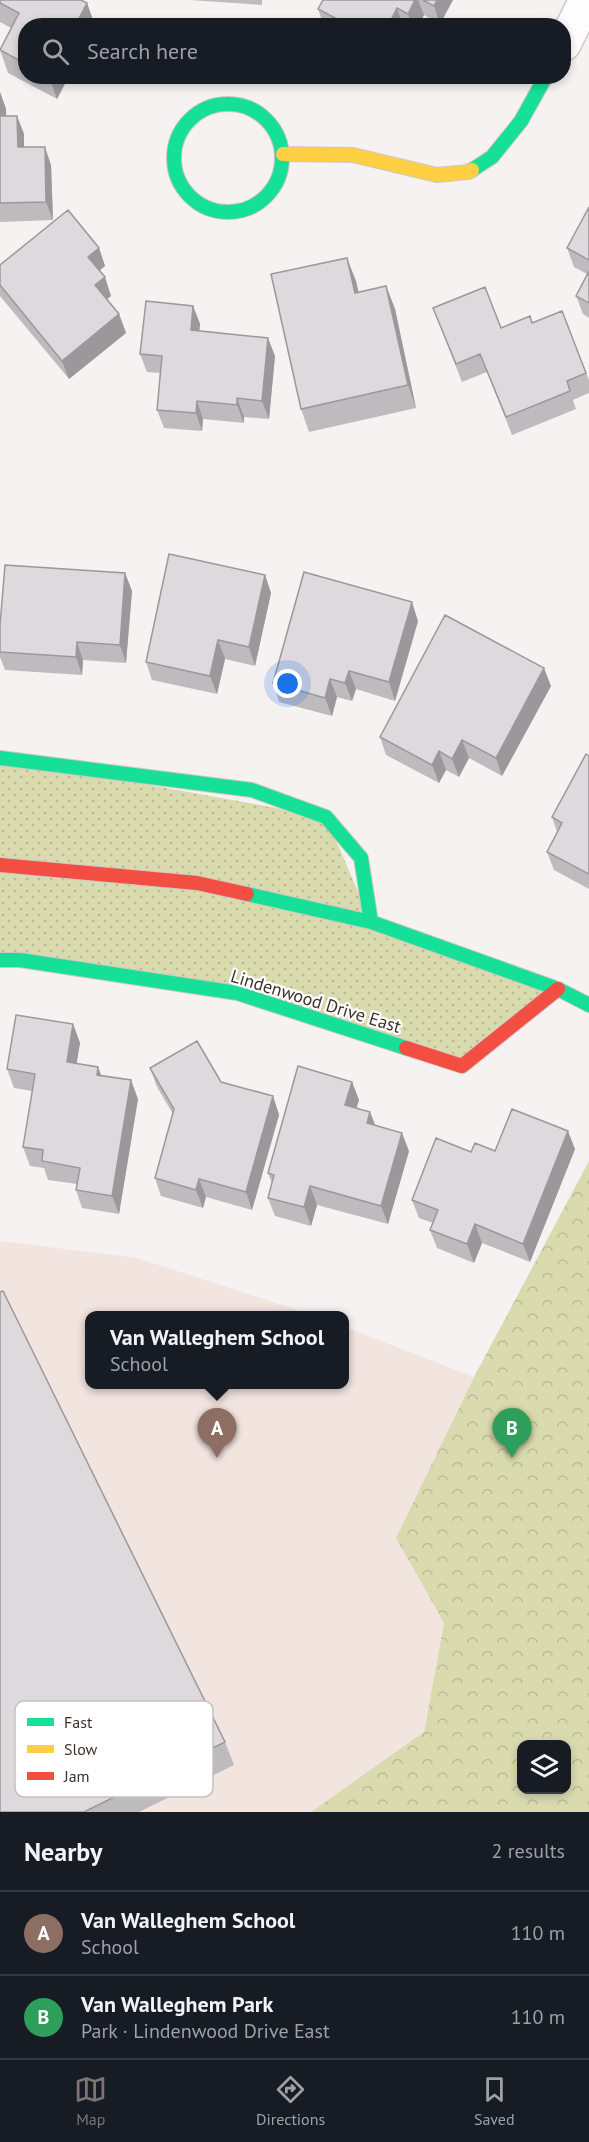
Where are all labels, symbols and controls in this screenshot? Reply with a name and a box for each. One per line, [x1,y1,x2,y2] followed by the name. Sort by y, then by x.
[18,18,571,84] search box
[39,35,72,68] icon: search
[87,37,198,65] text: Search here
[273,669,302,698] your location
[228,964,404,1038] street label: Lindenwood Drive East
[85,1311,349,1389] popup
[110,1323,324,1351] text: Van Walleghem School
[110,1351,168,1377] text: School
[198,1408,236,1458] pin: A
[492,1408,532,1458] pin: B
[15,1701,213,1797] legend
[64,1712,93,1732] text: Fast
[64,1739,98,1759] text: Slow
[517,1740,571,1794] map controls
[517,1740,571,1794] button: layers
[63,1766,90,1786] text: Jam
[24,1835,102,1868] text: Nearby
[492,1838,565,1864] text: 2 results
[81,1906,295,1934] text: Van Walleghem School
[37,1920,50,1946] text: A
[511,1920,565,1946] text: 110 m
[81,1934,139,1960] text: School
[81,1990,273,2018] text: Van Walleghem Park
[38,2004,49,2030] text: B
[511,2004,565,2030] text: 110 m
[81,2018,330,2044] text: Park · Lindenwood Drive East
[74,2073,107,2129] tab: Map
[256,2073,325,2129] tab: Directions
[474,2073,515,2129] tab: Saved

